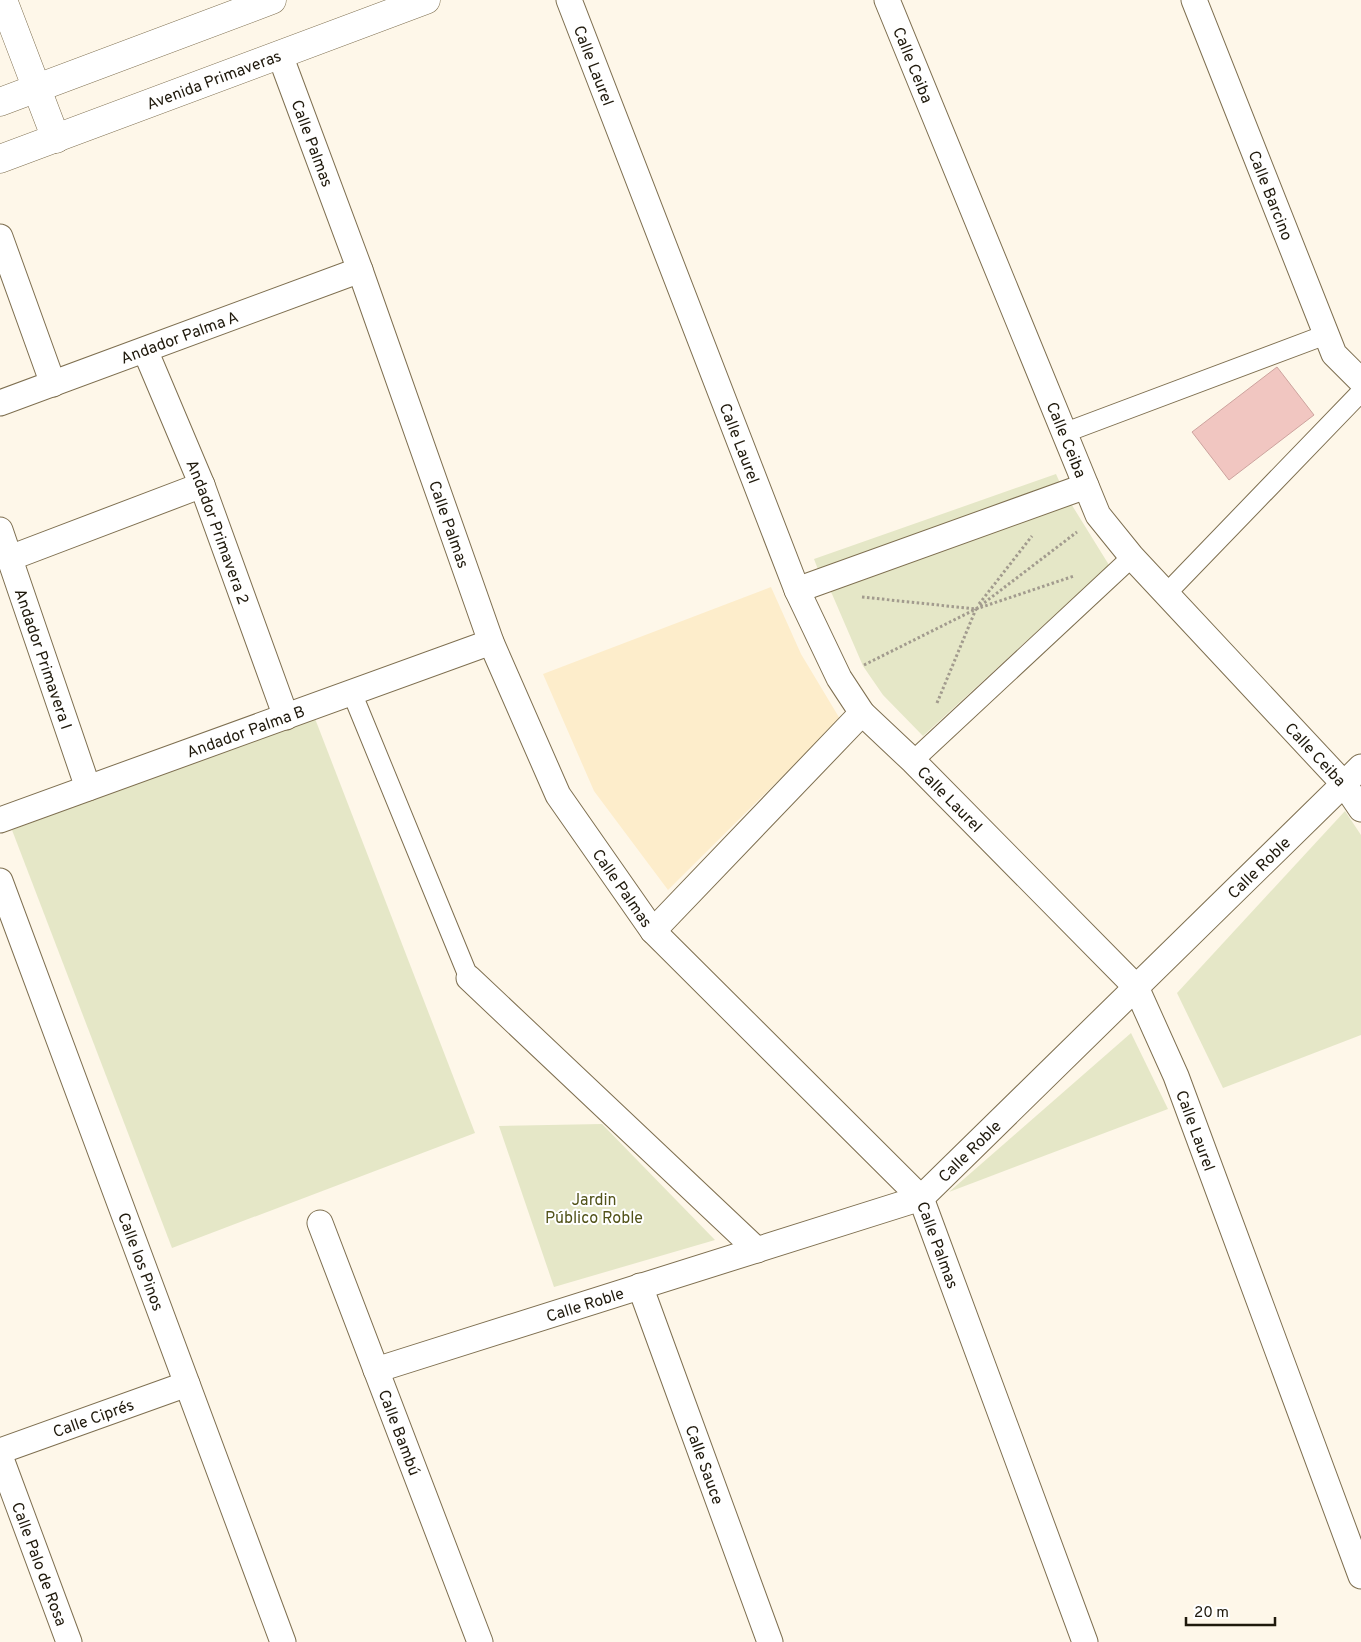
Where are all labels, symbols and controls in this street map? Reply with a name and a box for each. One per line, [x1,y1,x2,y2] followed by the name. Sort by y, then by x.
[568,23,617,109] street label: Calle Laurel
[887,25,936,106] street label: Calle Ceiba
[144,47,284,115] street label: Avenida Primaveras
[286,97,336,190] street label: Calle Palmas
[1243,148,1296,244] street label: Calle Barcino
[118,308,242,370] street label: Andador Palma A
[1041,399,1090,481] street label: Calle Ceiba
[714,401,763,487] street label: Calle Laurel
[180,457,252,607] street label: Andador Primavera 2
[423,478,472,571] street label: Calle Palmas
[9,586,75,732] street label: Andador Primavera I
[184,702,308,764] street label: Andador Palma B
[1280,719,1349,791] street label: Calle Ceiba
[912,763,986,837] street label: Calle Laurel
[1224,833,1296,904] street label: Calle Roble
[587,846,656,932] street label: Calle Palmas
[1170,1088,1218,1174] street label: Calle Laurel
[935,1117,1006,1188] street label: Calle Roble
[545,1191,643,1229] park label: Jardin Público Roble
[911,1199,962,1292] street label: Calle Palmas
[112,1210,167,1314] street label: Calle los Pinos
[544,1284,627,1328] street label: Calle Roble
[373,1387,424,1479] street label: Calle Bambú
[51,1396,137,1443] street label: Calle Ciprés
[680,1423,727,1508] street label: Calle Sauce
[6,1500,70,1629] street label: Calle Palo de Rosa
[1186,1594,1275,1626] scale bar
[1194,1604,1229,1623] text: 20 m

